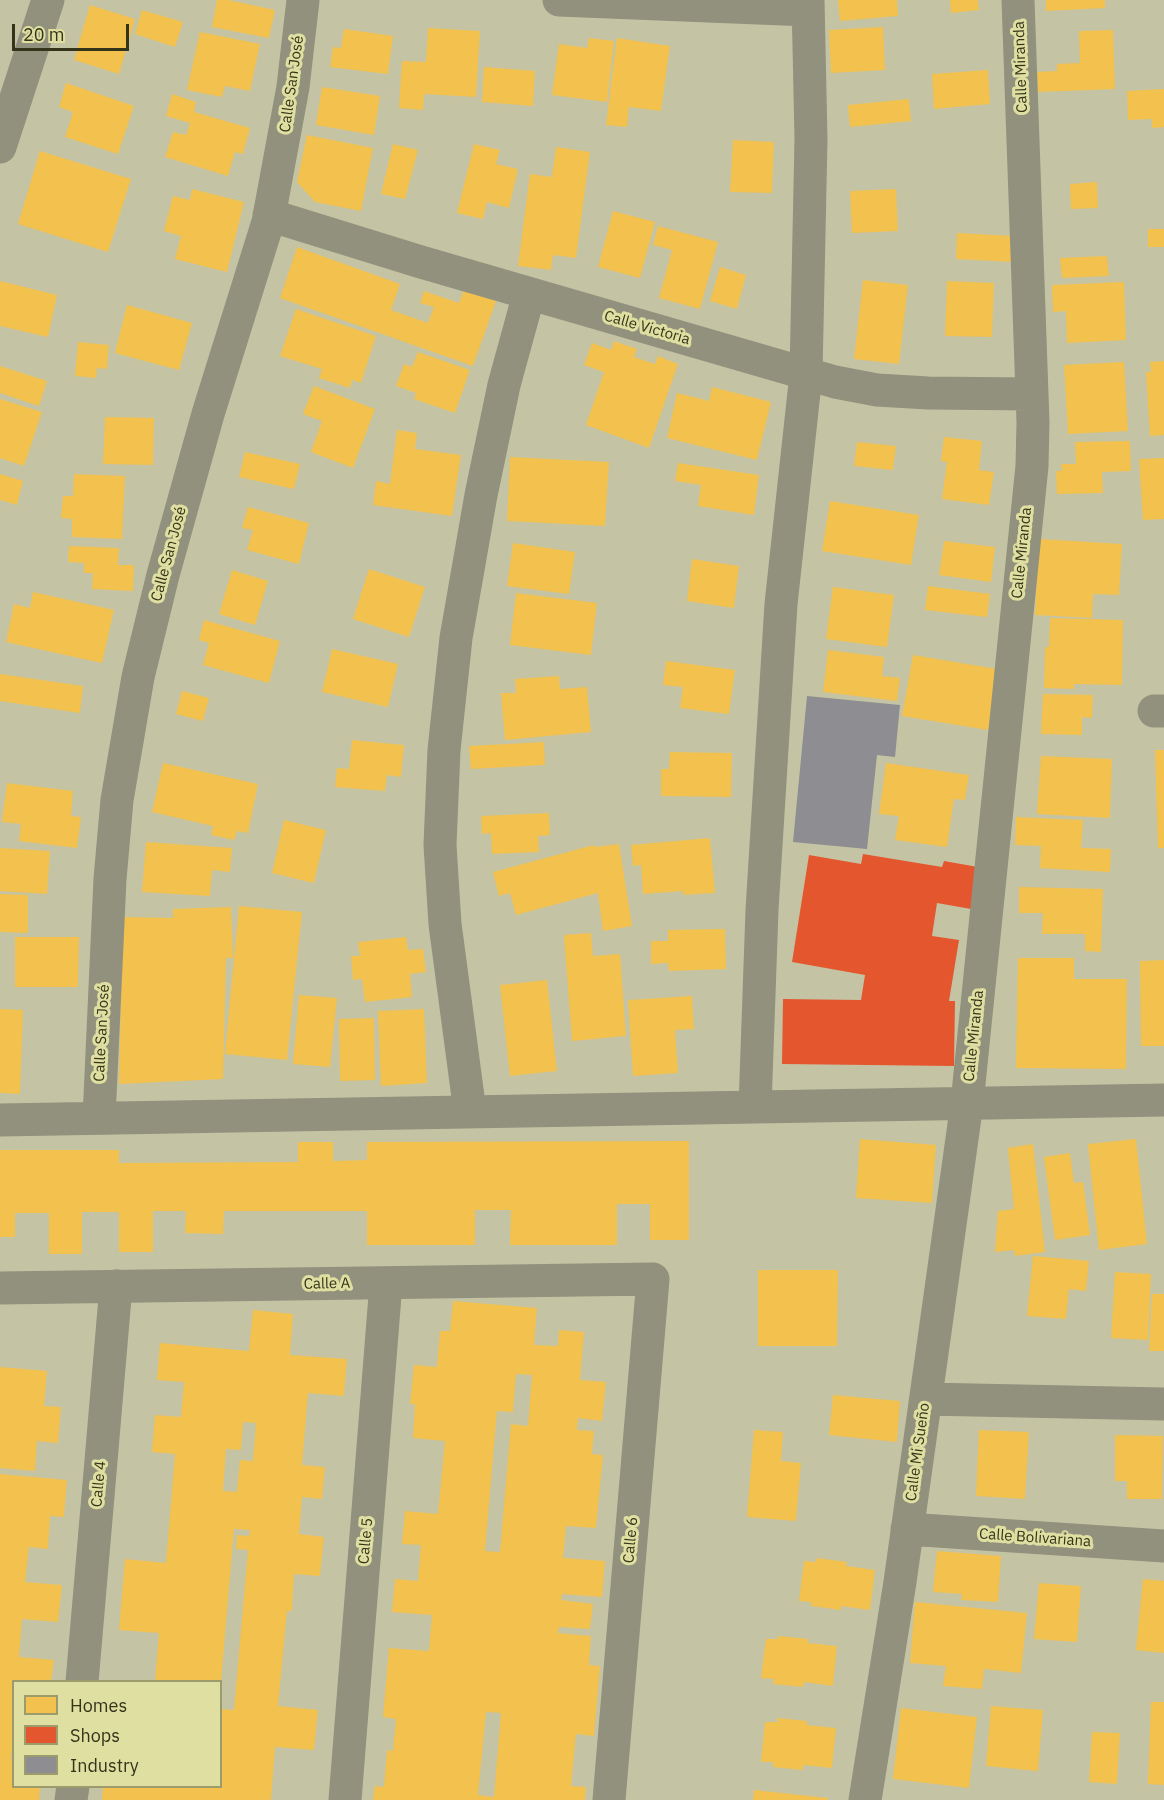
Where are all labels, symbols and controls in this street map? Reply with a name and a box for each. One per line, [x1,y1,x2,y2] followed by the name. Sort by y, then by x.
[15,12,132,50] scale bar
[1010,21,1032,113] street label: Calle Miranda
[23,23,65,46] text: 20 m
[276,34,308,134] street label: Calle San José
[602,307,692,349] street label: Calle Victoria
[148,505,190,603] street label: Calle San José
[1008,506,1036,600] street label: Calle Miranda
[90,984,114,1082] street label: Calle San José
[960,989,988,1083] street label: Calle Miranda
[303,1275,351,1293] street label: Calle A
[902,1402,934,1502] street label: Calle Mi Sueño
[88,1460,110,1508] street label: Calle 4
[620,1516,642,1564] street label: Calle 6
[355,1517,377,1565] street label: Calle 5
[978,1525,1092,1551] street label: Calle Bolivariana
[12,1680,222,1788] legend
[70,1694,127,1717] text: Homes
[70,1724,120,1747] text: Shops
[70,1754,139,1777] text: Industry

